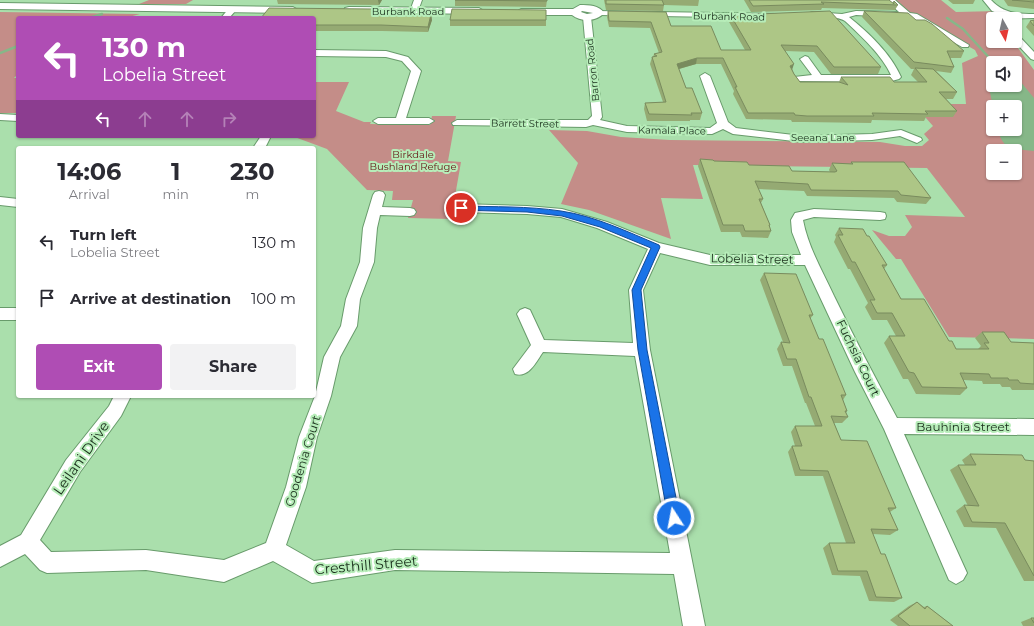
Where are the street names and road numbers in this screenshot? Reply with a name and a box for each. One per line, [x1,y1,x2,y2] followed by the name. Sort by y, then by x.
[372,5,444,18] street label: Burbank Road
[693,9,765,24] street label: Burbank Road
[583,38,602,102] street label: Barron Road
[491,116,559,131] street label: Barrett Street
[638,123,706,138] street label: Kamala Place
[791,131,855,144] street label: Seeana Lane
[710,250,794,267] street label: Lobelia Street
[833,317,883,399] street label: Fuchsia Court
[281,413,324,508] street label: Goodenia Court
[49,418,113,498] street label: Leilani Drive
[916,419,1010,434] street label: Bauhinia Street
[314,552,418,578] street label: Cresthill Street

